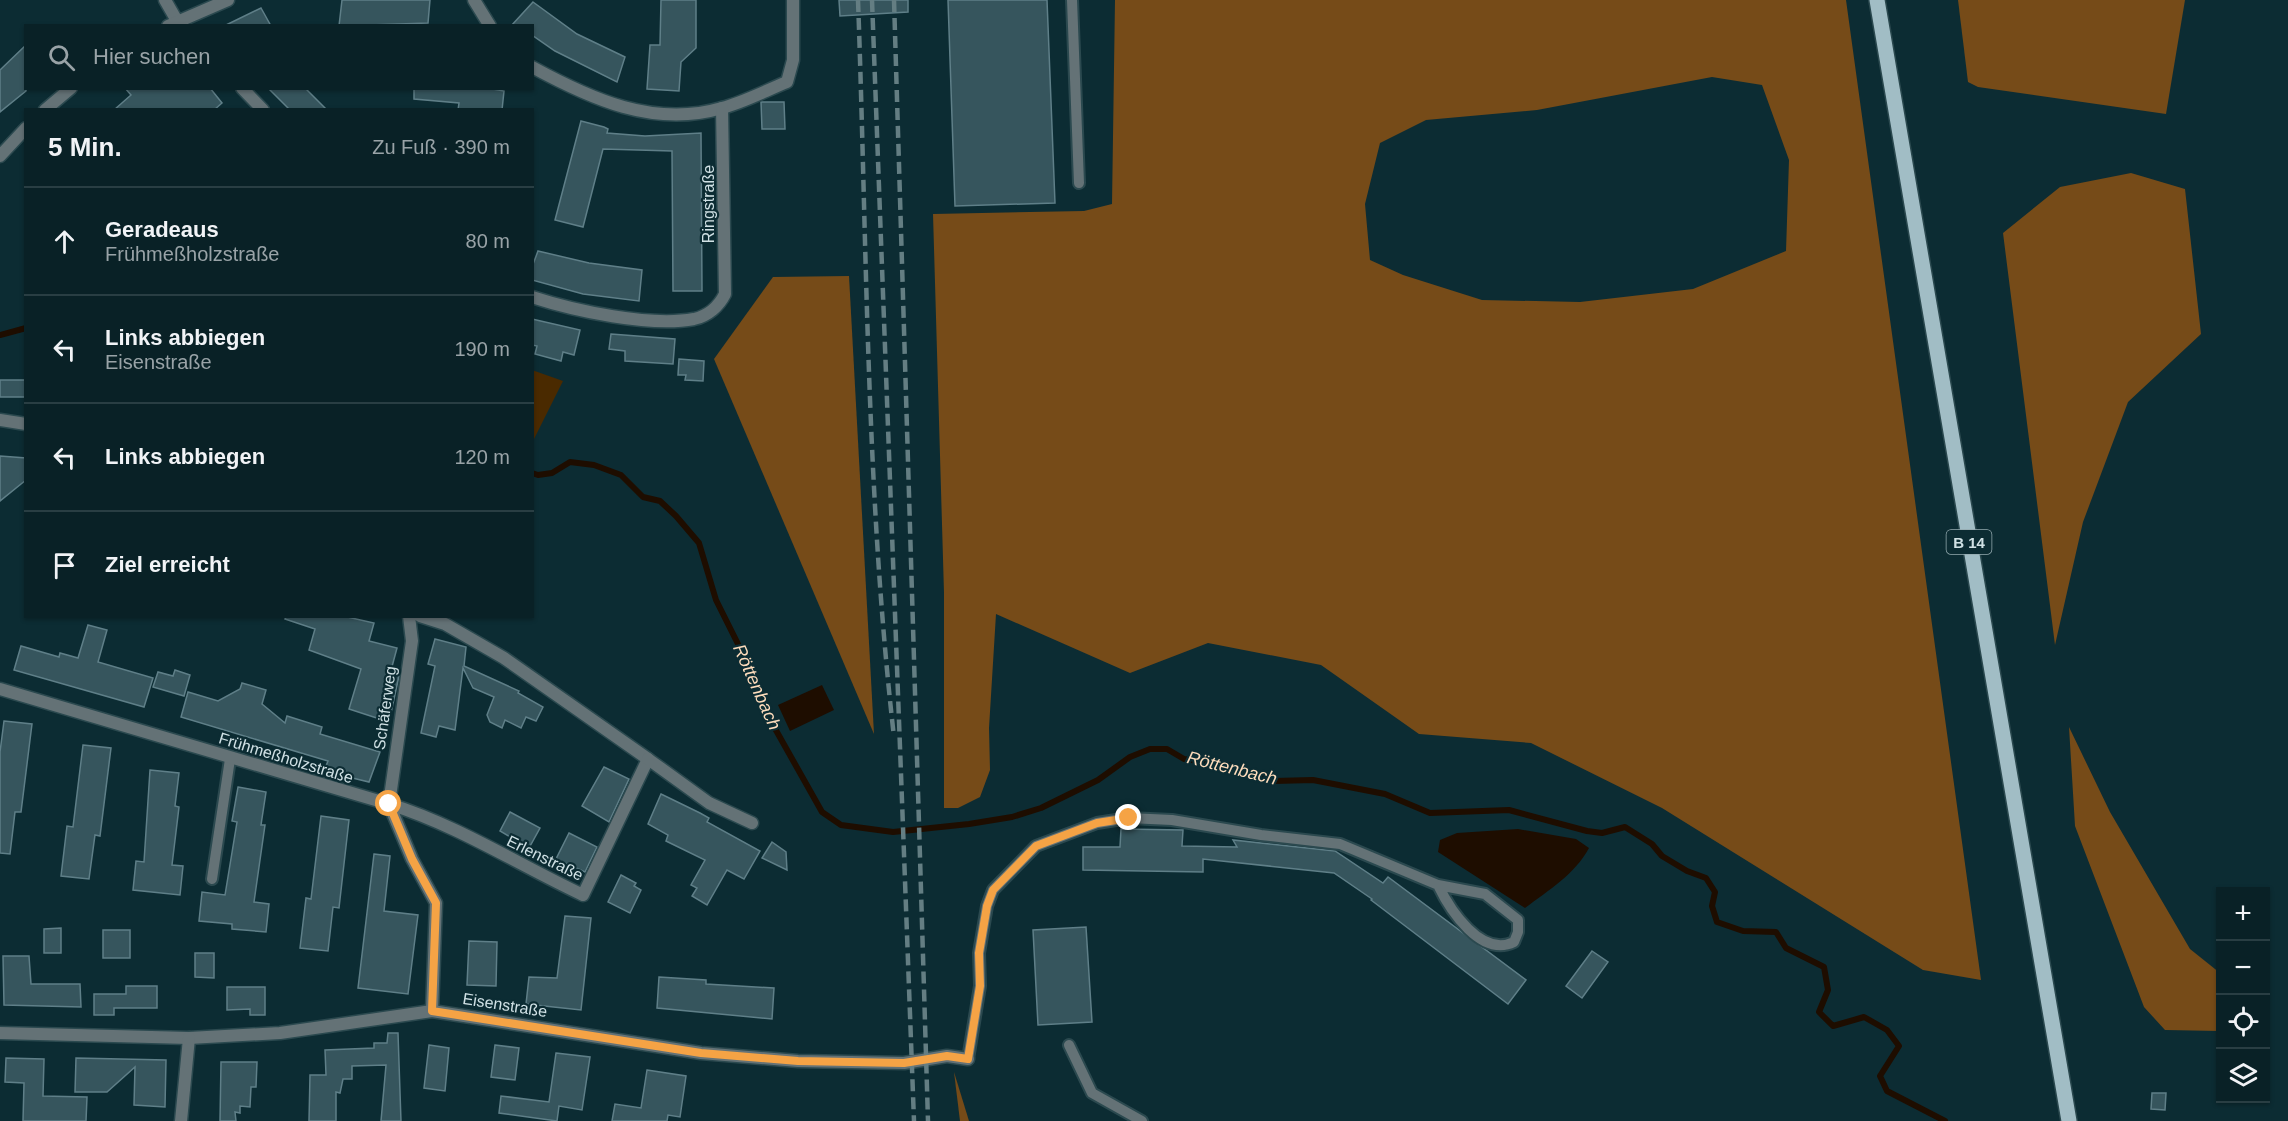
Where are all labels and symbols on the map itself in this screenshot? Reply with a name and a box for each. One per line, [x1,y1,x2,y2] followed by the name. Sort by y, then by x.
[700,165,717,243] street label: Ringstraße
[1946,530,1992,554] road number: B 14
[729,641,785,733] water label: Röttenbach
[371,665,399,751] street label: Schäferweg
[217,729,355,787] street label: Frühmeßholzstraße
[1185,747,1279,789] water label: Röttenbach
[375,790,401,816] route start
[1115,804,1141,830] route end
[504,832,586,884] street label: Erlenstraße
[462,990,549,1020] street label: Eisenstraße

